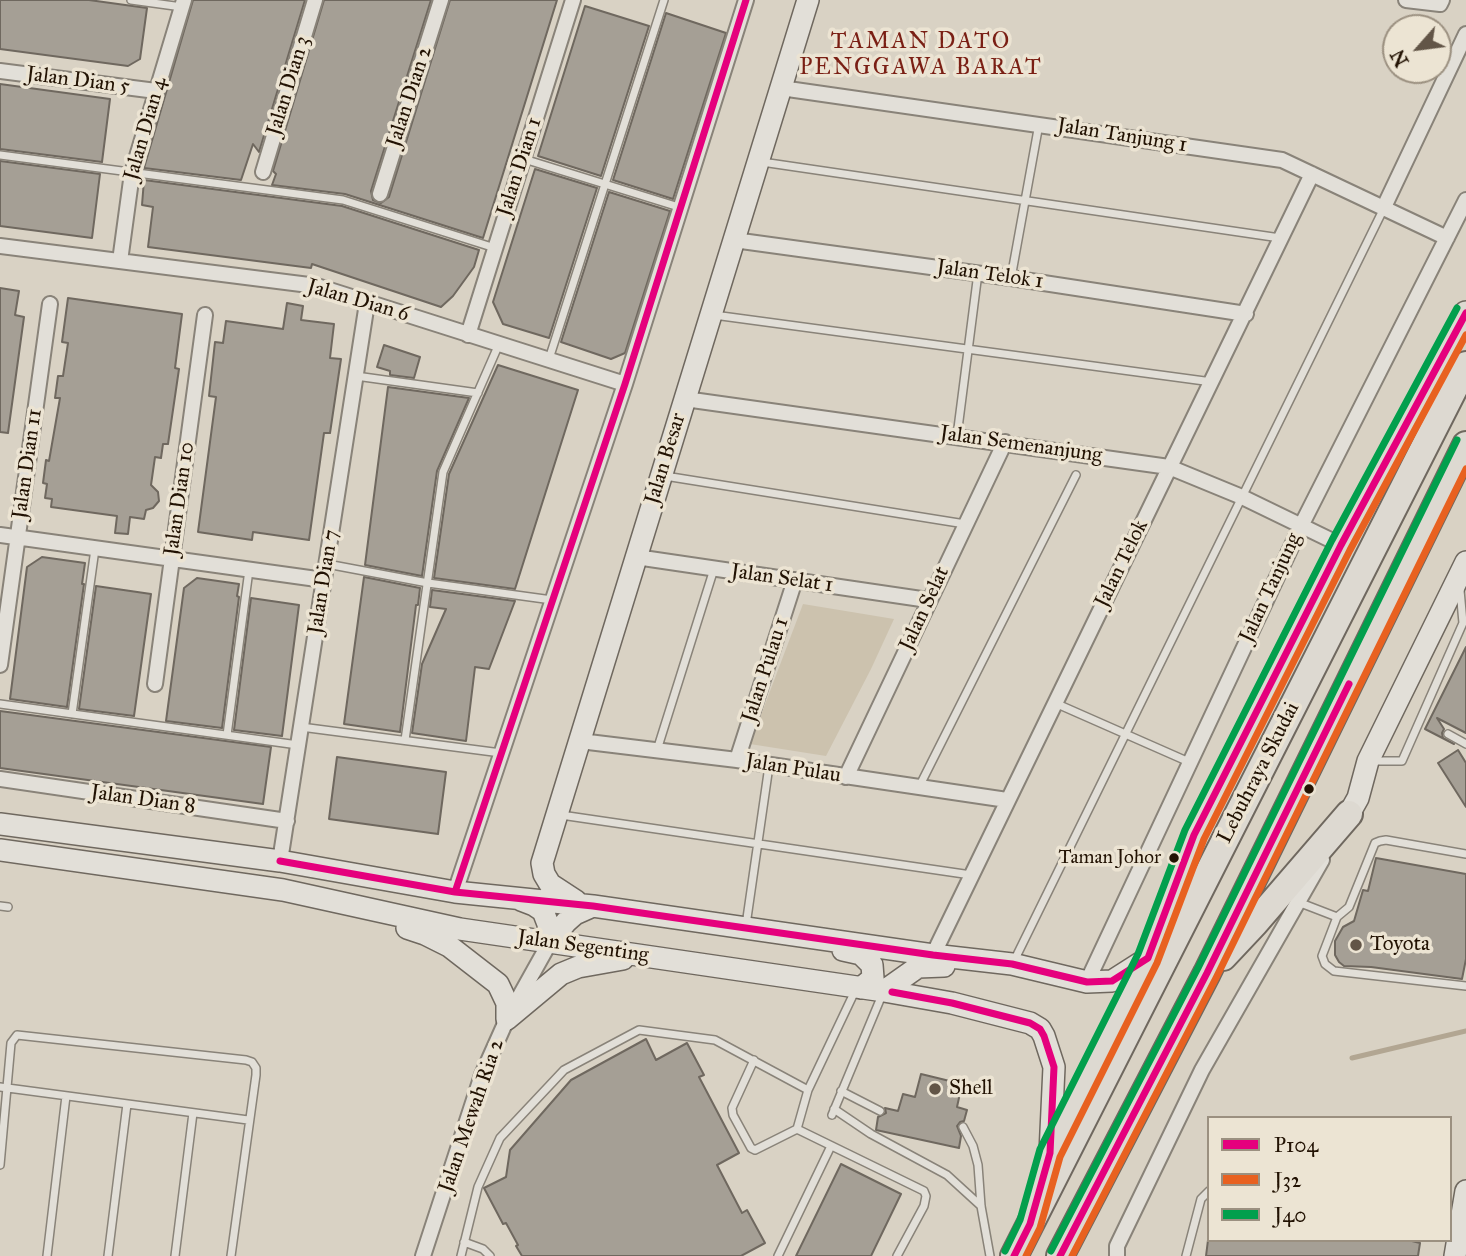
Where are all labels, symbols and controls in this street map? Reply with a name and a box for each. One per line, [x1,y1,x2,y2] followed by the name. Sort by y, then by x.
[1382,14,1452,84] north arrow
[801,28,1041,82] district label: TAMAN DATO PENGGAWA BARAT
[262,33,316,139] street label: Jalan Dian 3
[382,43,438,151] street label: Jalan Dian 2
[1386,46,1414,71] text: N
[25,62,131,100] street label: Jalan Dian 5
[119,75,173,183] street label: Jalan Dian 4
[1055,113,1189,159] street label: Jalan Tanjung 1
[492,114,548,220] street label: Jalan Dian 1
[935,255,1045,295] street label: Jalan Telok 1
[304,274,412,328] street label: Jalan Dian 6
[8,407,48,521] street label: Jalan Dian 11
[640,410,692,508] street label: Jalan Besar
[938,421,1104,469] street label: Jalan Semenanjung
[160,440,200,558] street label: Jalan Dian 10
[1090,516,1154,612] street label: Jalan Telok
[303,528,345,636] street label: Jalan Dian 7
[1235,529,1307,647] street label: Jalan Tanjung
[729,559,835,599] street label: Jalan Selat 1
[895,563,955,655] street label: Jalan Selat
[737,614,795,726] street label: Jalan Pulau 1
[1213,698,1305,848] street label: Lebuhraya Skudai
[744,749,842,789] street label: Jalan Pulau
[89,780,197,820] street label: Jalan Dian 8
[1302,782,1316,796] unlabelled marker
[1059,847,1161,869] place label: Taman Johor
[1167,851,1181,865] marker: Taman Johor
[516,925,650,969] street label: Jalan Segenting
[1370,932,1430,958] place label: Toyota
[1348,937,1364,953] marker: Toyota
[434,1036,510,1196] street label: Jalan Mewah Ria 2
[949,1076,993,1102] place label: Shell
[927,1081,943,1097] marker: Shell
[1207,1116,1452,1242] legend
[1274,1132,1318,1158] text: P104
[1274,1167,1301,1193] text: J32
[1274,1202,1306,1228] text: J40

